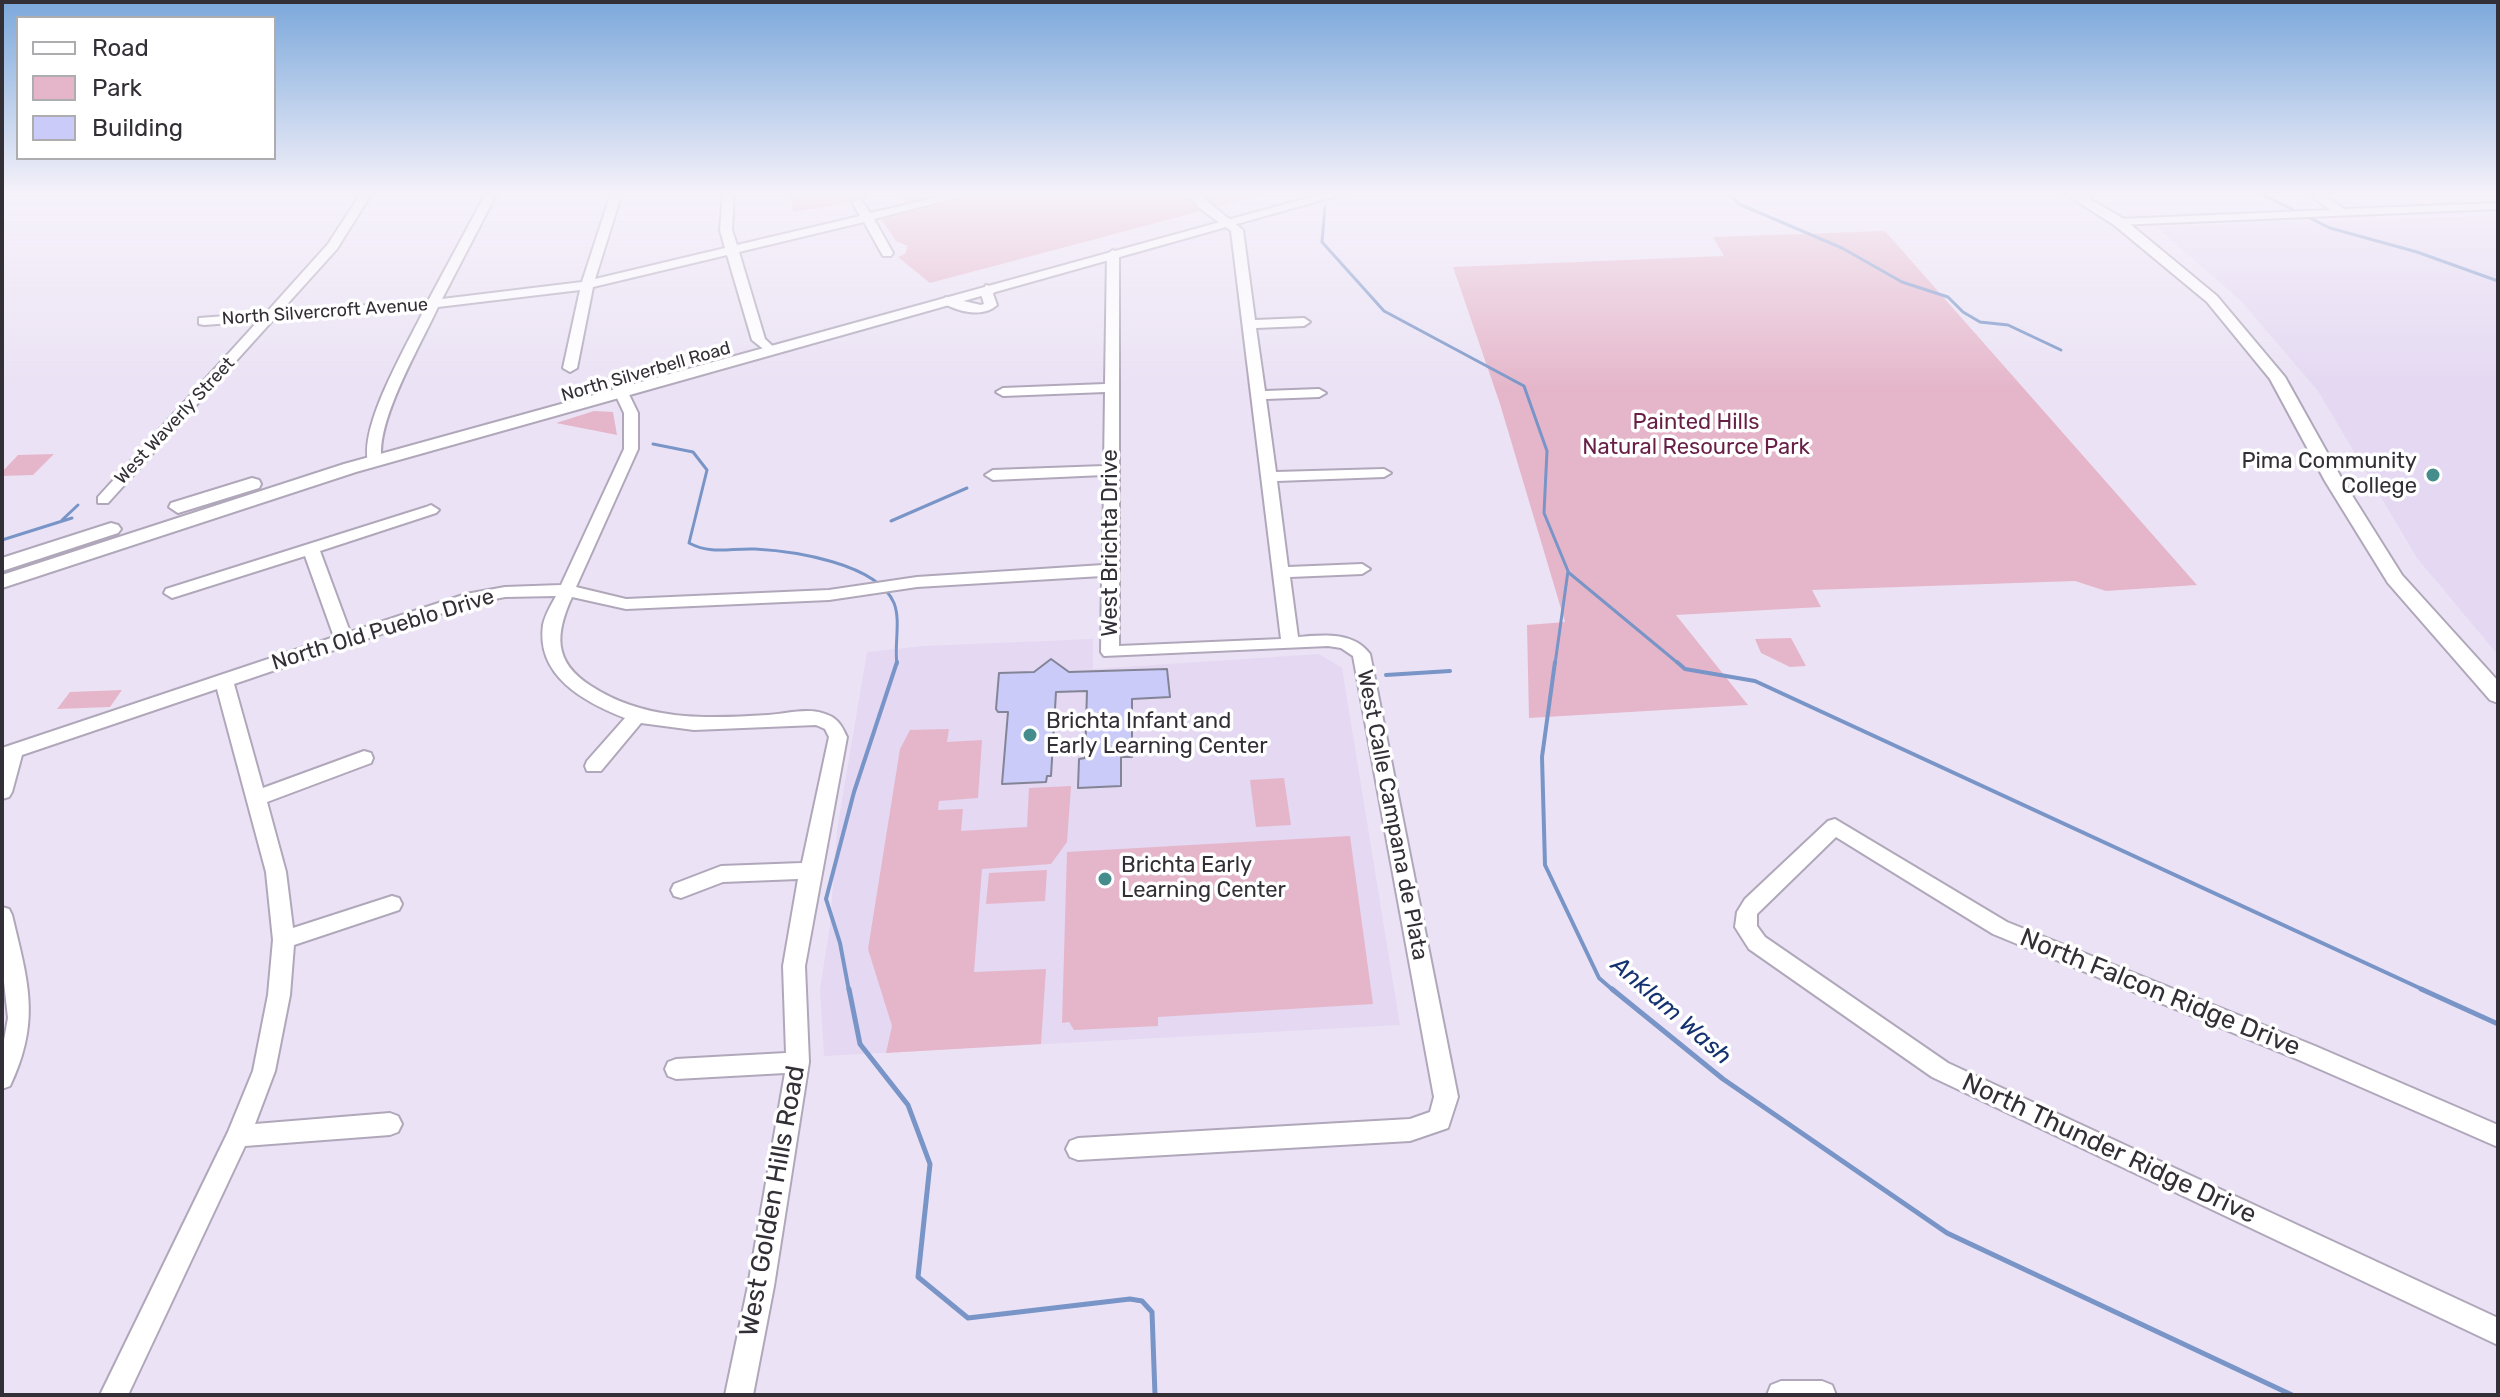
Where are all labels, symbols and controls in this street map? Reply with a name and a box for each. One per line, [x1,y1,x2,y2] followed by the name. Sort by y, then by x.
[16,16,276,160] legend
[92,34,149,62] text: Road
[92,74,142,102] text: Park
[92,114,183,142] text: Building
[221,294,429,330] street label: North Silvercroft Avenue
[559,337,733,407] street label: North Silverbell Road
[111,353,239,489] street label: West Waverly Street
[1582,410,1810,462] park label: Painted Hills Natural Resource Park
[1098,449,1124,637] street label: West Brichta Drive
[2241,449,2417,500] place label: Pima Community College
[2424,466,2442,484] marker: Pima Community College
[268,584,498,676] street label: North Old Pueblo Drive
[1351,667,1433,963] street label: West Calle Campana de Plata
[1046,709,1268,760] place label: Brichta Infant and Early Learning Center
[1021,726,1039,744] marker: Brichta Infant and Early Learning Center
[1121,853,1286,904] place label: Brichta Early Learning Center
[1096,870,1114,888] marker: Brichta Early Learning Center
[2015,922,2305,1064] street label: North Falcon Ridge Drive
[1605,951,1737,1071] water label: Anklam Wash
[734,1063,812,1339] street label: West Golden Hills Road
[1957,1067,2261,1231] street label: North Thunder Ridge Drive

